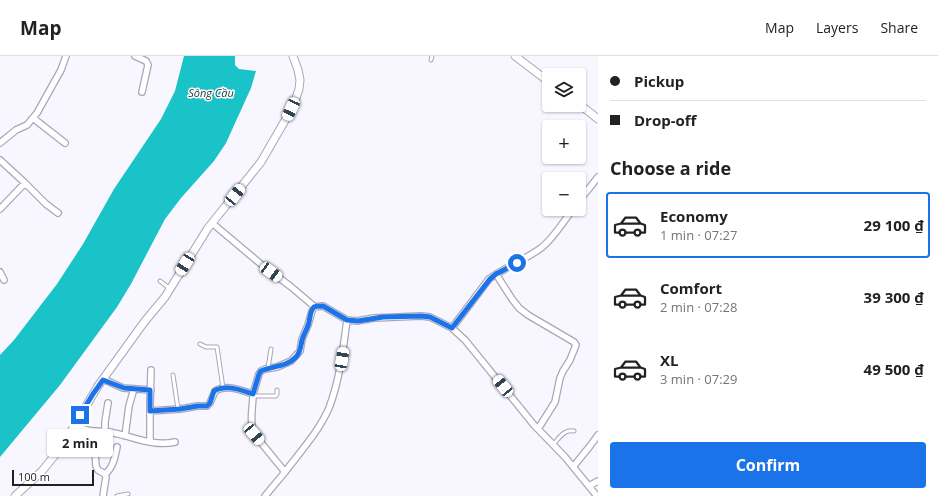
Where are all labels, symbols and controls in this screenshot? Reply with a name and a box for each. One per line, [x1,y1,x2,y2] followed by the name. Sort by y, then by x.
[20,15,61,41] text: Map
[765,18,794,37] text: Map
[816,18,858,37] text: Layers
[880,18,918,37] text: Share
[542,68,586,216] map controls
[542,68,586,112] button: layers
[634,71,684,91] text: Pickup
[188,85,234,100] water label: Sông Cầu
[280,96,302,122] car
[634,110,696,130] text: Drop-off
[542,120,586,164] button: +
[610,156,731,180] text: Choose a ride
[542,172,586,216] button: −
[223,182,247,208] car
[660,206,728,226] text: Economy
[612,207,648,243] icon: car
[864,215,924,235] text: 29 100 ₫
[660,226,737,244] text: 1 min · 07:27
[174,251,196,277] car
[508,254,526,272] route start
[258,260,284,284] car
[660,278,722,298] text: Comfort
[612,279,648,315] icon: car
[864,287,924,307] text: 39 300 ₫
[660,298,737,316] text: 2 min · 07:28
[334,346,350,372] car
[660,350,678,370] text: XL
[612,351,648,387] icon: car
[864,359,924,379] text: 49 500 ₫
[660,370,737,388] text: 3 min · 07:29
[491,373,515,399] car
[71,406,89,424] route end
[242,421,266,447] car
[47,429,113,457] callout: 2 min
[62,434,98,452] text: 2 min
[610,442,926,488] button: Confirm
[12,468,94,487] scale bar
[18,469,50,484] text: 100 m

